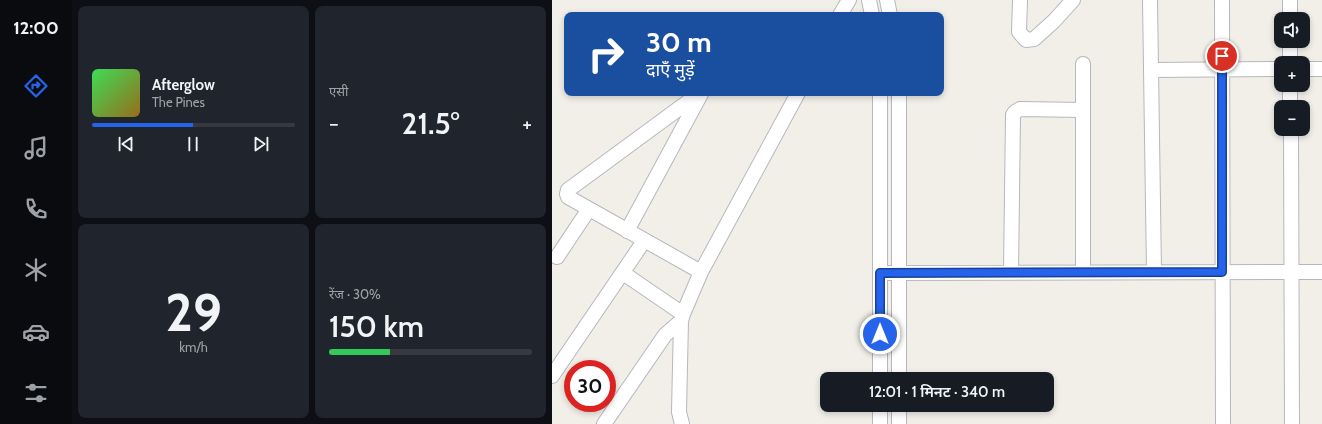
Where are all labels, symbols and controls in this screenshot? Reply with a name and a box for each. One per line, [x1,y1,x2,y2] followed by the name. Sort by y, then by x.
[1274,12,1310,136] map controls
[1274,12,1310,48] button: sound
[13,17,59,39] text: 12:00
[646,25,712,59] text: 30 m
[580,28,632,80] icon: right
[1205,39,1239,73] pin
[1211,45,1233,67] icon: arrive
[1274,56,1310,92] button: +
[646,59,695,81] text: दाएँ मुड़ें
[22,72,50,100] icon: directions
[152,76,215,94] text: Afterglow
[329,83,348,99] text: एसी
[152,94,205,110] text: The Pines
[1274,100,1310,136] button: −
[402,105,459,142] text: 21.5°
[329,110,339,137] text: −
[522,110,532,137] text: +
[115,133,137,155] icon: previous
[182,133,204,155] icon: pause
[250,133,272,155] icon: next
[22,134,50,162] icon: music
[22,195,50,223] icon: phone
[22,256,50,284] icon: climate
[165,281,222,344] text: 29
[329,286,381,302] text: रेंज · 30%
[329,308,424,345] text: 150 km
[859,313,901,355] position arrow
[22,318,50,346] icon: car
[179,339,208,355] text: km/h
[564,360,616,412] speed limit sign: 30
[22,379,50,407] icon: filters
[869,383,1005,401] text: 12:01 · 1 मिनट · 340 m

